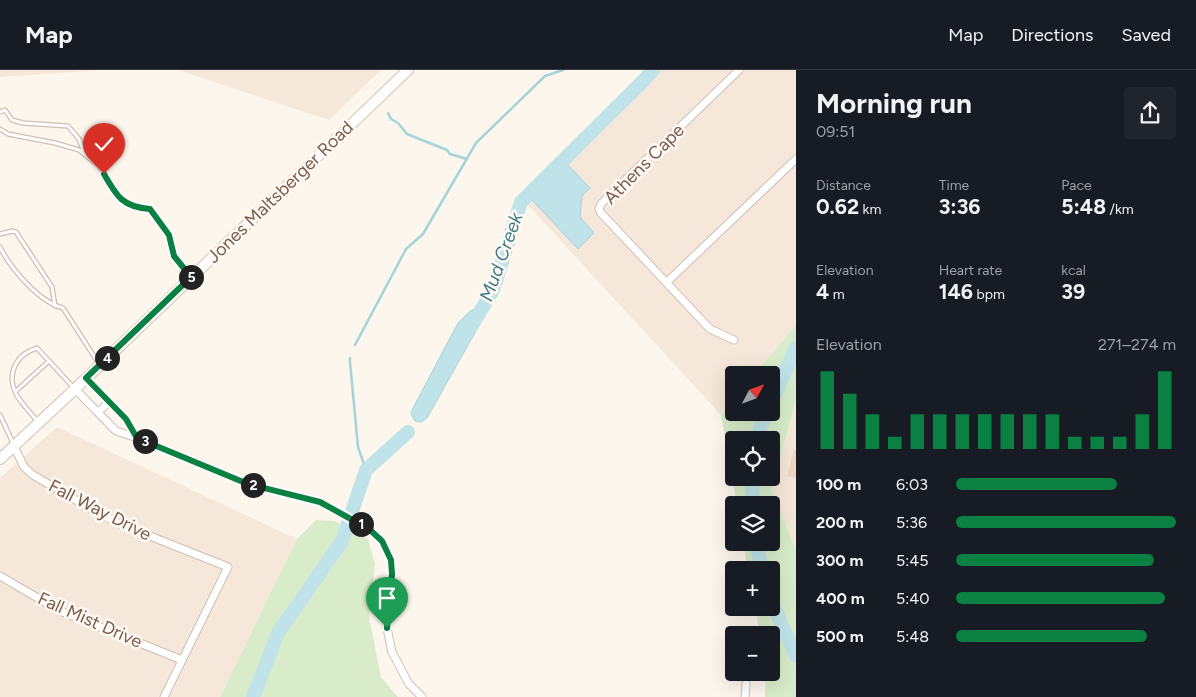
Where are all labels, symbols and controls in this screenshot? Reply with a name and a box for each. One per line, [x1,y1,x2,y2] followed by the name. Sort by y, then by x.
[25,20,73,49] text: Map
[948,24,983,46] text: Map
[1011,24,1093,46] text: Directions
[1121,24,1171,46] text: Saved
[816,86,972,120] text: Morning run
[1124,87,1176,139] button: share
[202,116,358,268] street label: Jones Maltsberger Road
[599,119,689,209] street label: Athens Cape
[816,122,855,141] text: 09:51
[83,123,125,174] pin
[90,130,118,158] icon: check
[816,177,871,194] text: Distance
[939,177,969,194] text: Time
[1061,177,1092,194] text: Pace
[816,194,859,219] text: 0.62
[939,194,981,219] text: 3:36
[1061,194,1106,219] text: 5:48
[859,201,881,218] text: km
[1106,201,1134,218] text: /km
[474,209,528,304] water label: Mud Creek
[816,262,874,279] text: Elevation
[939,262,1002,279] text: Heart rate
[1061,262,1086,279] text: kcal
[178,264,204,290] pin: 5
[187,269,196,286] text: 5
[816,279,829,304] text: 4
[939,279,973,304] text: 146
[1061,279,1085,304] text: 39
[829,286,845,303] text: m
[973,286,1005,303] text: bpm
[816,335,882,354] text: Elevation
[1098,335,1176,354] text: 271–274 m
[94,346,120,370] pin: 4
[103,350,112,367] text: 4
[725,366,780,421] north arrow
[725,366,780,681] map controls
[132,428,158,454] pin: 3
[725,431,780,486] button: locate
[142,433,149,450] text: 3
[240,472,266,498] pin: 2
[45,475,155,545] street label: Fall Way Drive
[816,475,861,494] text: 100 m
[896,475,928,494] text: 6:03
[249,477,258,494] text: 2
[725,496,780,551] button: layers
[348,512,374,536] pin: 1
[816,513,864,532] text: 200 m
[896,513,927,532] text: 5:36
[359,516,364,533] text: 1
[816,551,863,570] text: 300 m
[896,551,928,570] text: 5:45
[725,561,780,616] button: +
[366,577,408,628] pin
[373,584,401,612] icon: arrive
[34,587,146,653] street label: Fall Mist Drive
[816,589,865,608] text: 400 m
[896,589,929,608] text: 5:40
[725,626,780,681] button: −
[816,627,864,646] text: 500 m
[896,627,929,646] text: 5:48

